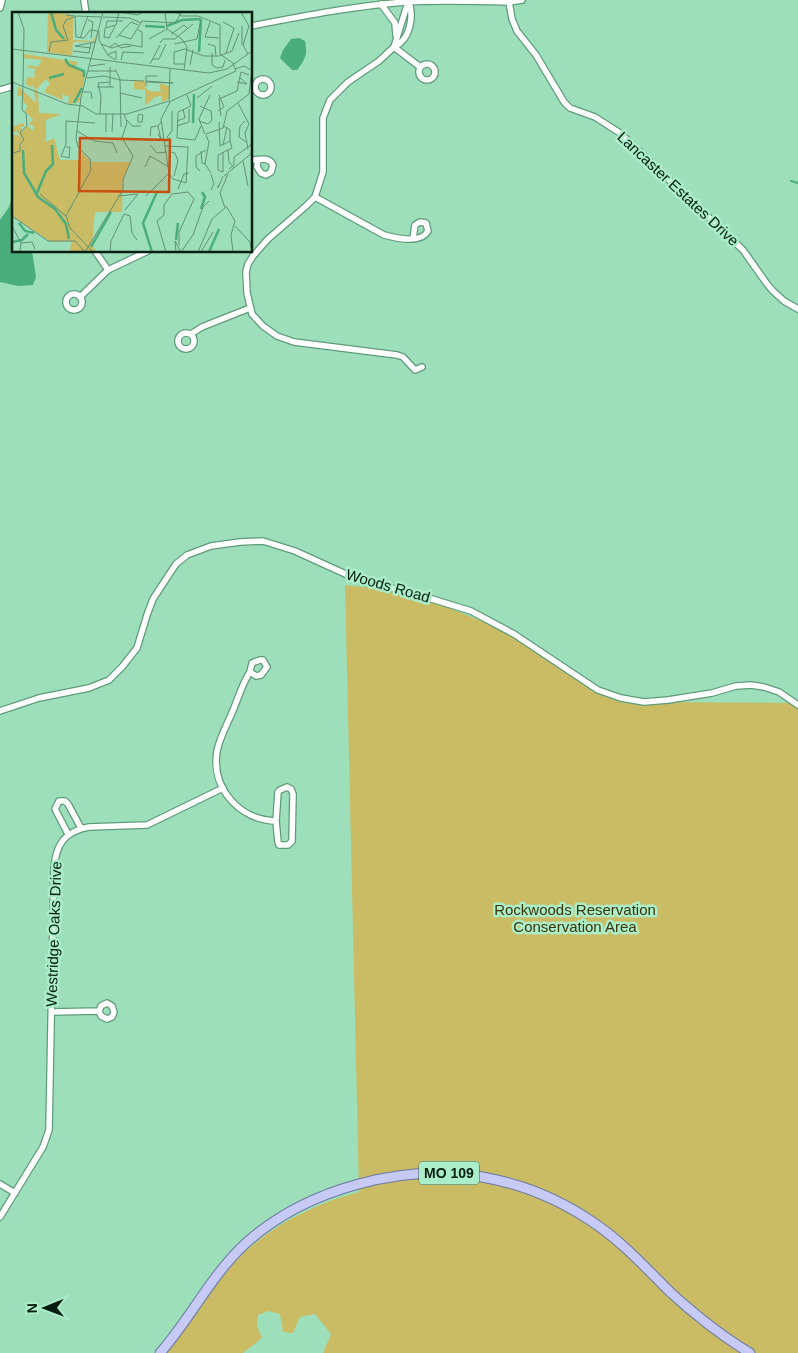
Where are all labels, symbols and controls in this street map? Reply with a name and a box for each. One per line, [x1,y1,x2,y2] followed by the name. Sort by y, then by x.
[12,12,252,252] inset map
[614,128,742,249] street label: Lancaster Estates Drive
[344,565,432,606] street label: Woods Road
[42,861,65,1007] street label: Westridge Oaks Drive
[494,901,656,935] park label: Rockwoods Reservation Conservation Area
[419,1162,479,1184] road number: MO 109
[20,1283,70,1333] north arrow
[24,1303,40,1313] text: N

